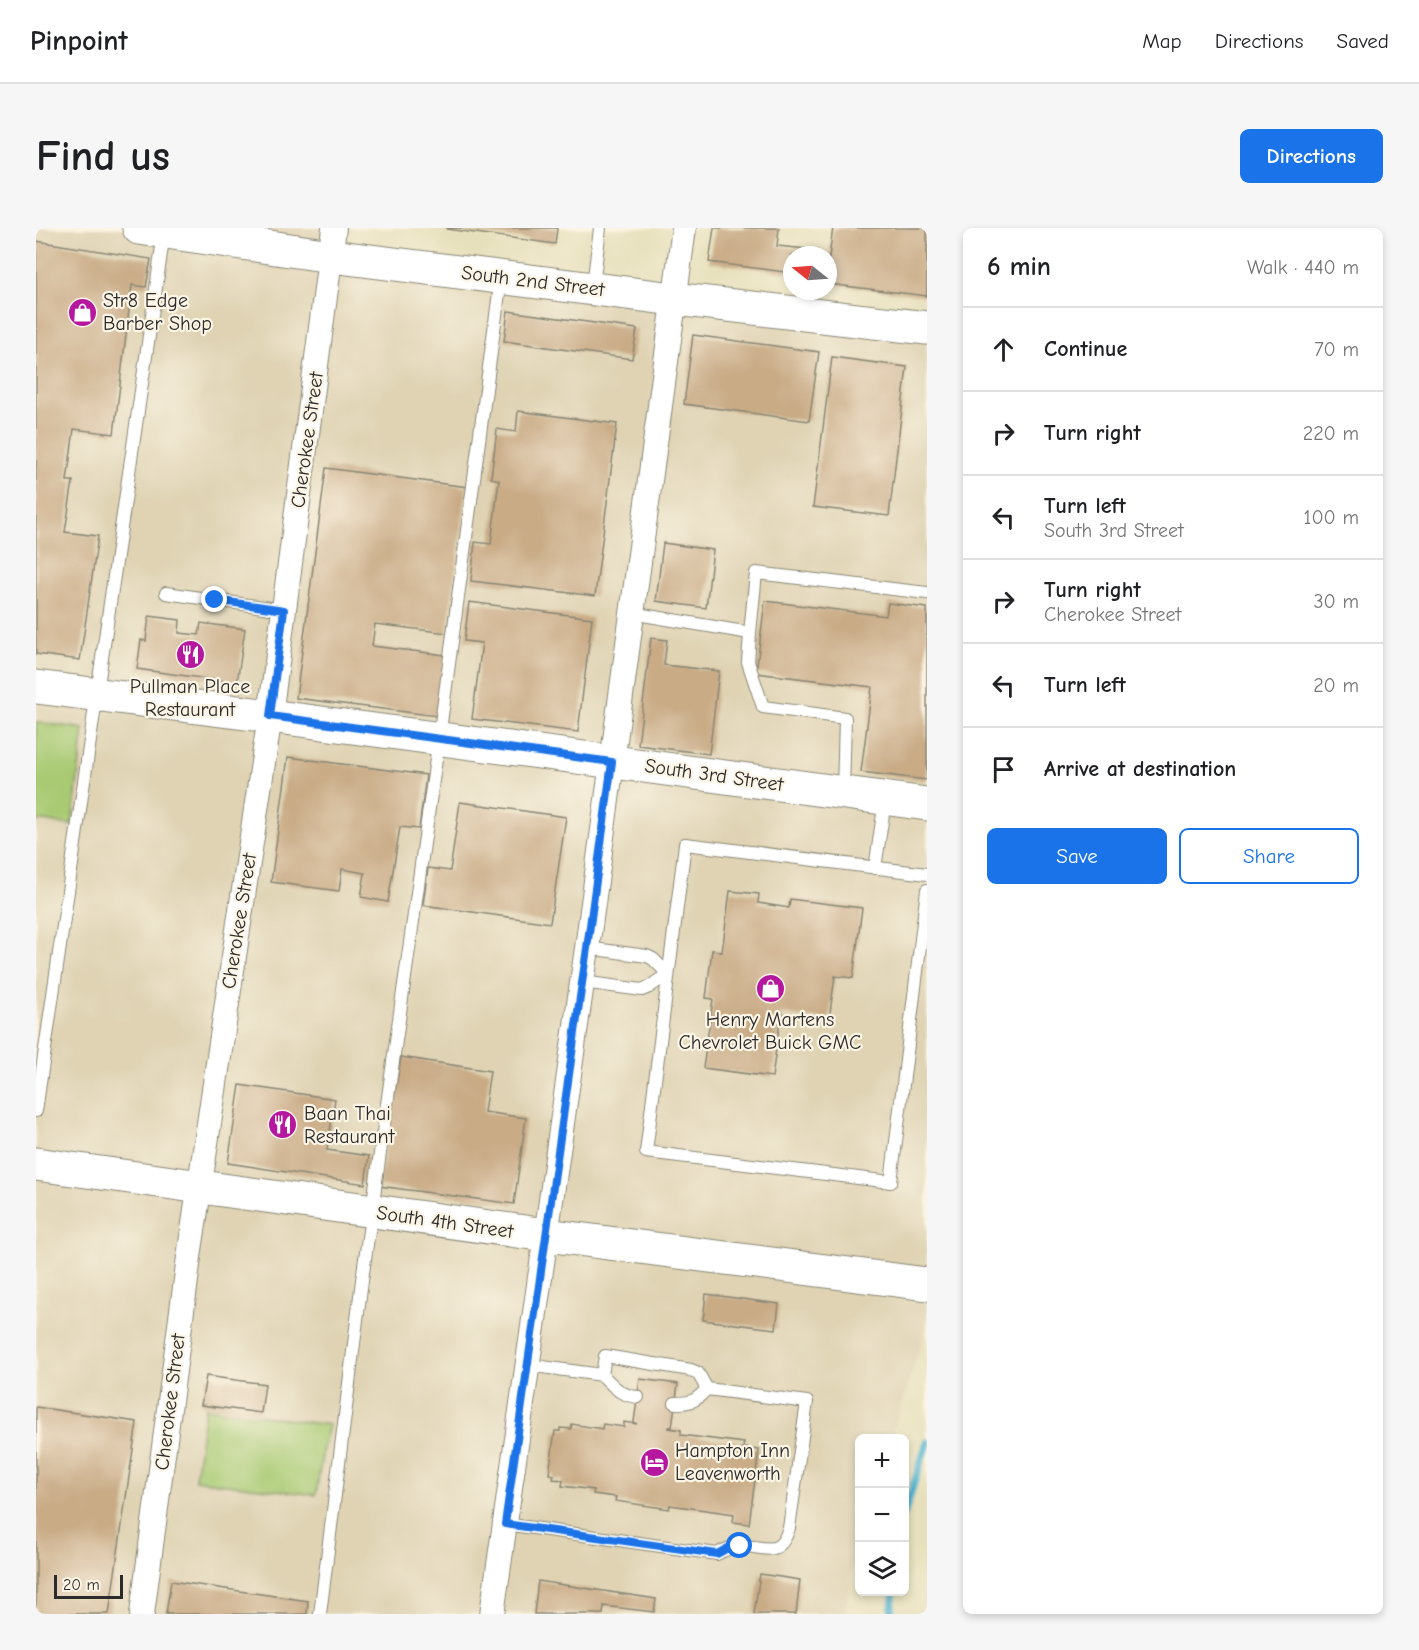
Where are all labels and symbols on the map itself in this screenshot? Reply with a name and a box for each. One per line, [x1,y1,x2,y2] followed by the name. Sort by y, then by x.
[783,246,837,300] north arrow
[460,261,607,301] street label: South 2nd Street
[103,289,212,335] place label: Str8 Edge Barber Shop
[66,296,98,328] shop icon: Str8 Edge Barber Shop
[286,369,328,510] street label: Cherokee Street
[201,586,227,612] route end
[174,639,206,671] restaurant icon: Pullman Place Restaurant
[130,675,250,721] place label: Pullman Place Restaurant
[643,754,786,796] street label: South 3rd Street
[217,850,261,991] street label: Cherokee Street
[754,972,786,1004] shop icon: Henry Martens Chevrolet Buick GMC
[679,1008,861,1054] place label: Henry Martens Chevrolet Buick GMC
[304,1102,396,1148] place label: Baan Thai Restaurant
[267,1108,299,1140] restaurant icon: Baan Thai Restaurant
[375,1201,516,1243] street label: South 4th Street
[150,1331,190,1472] street label: Cherokee Street
[675,1439,790,1485] place label: Hampton Inn Leavenworth
[638,1446,670,1478] hotel icon: Hampton Inn Leavenworth
[726,1532,752,1558] route start
[54,1572,123,1600] scale bar

